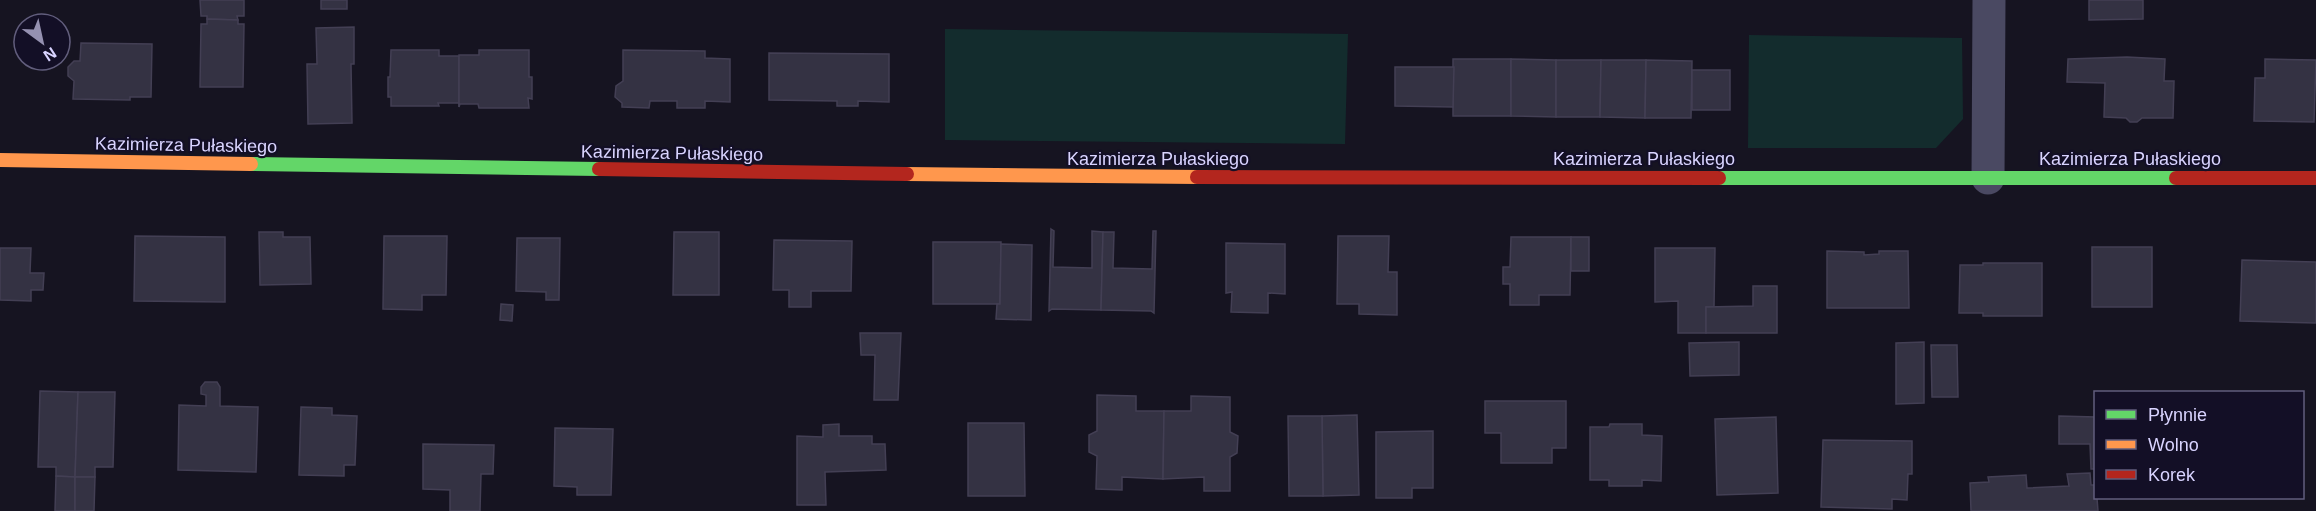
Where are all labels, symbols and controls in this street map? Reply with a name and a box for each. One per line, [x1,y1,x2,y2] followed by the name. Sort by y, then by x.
[12,12,72,72] north arrow
[40,44,59,64] text: N
[95,133,277,157] street label: Kazimierza Pułaskiego
[581,141,763,165] street label: Kazimierza Pułaskiego
[1067,149,1249,169] street label: Kazimierza Pułaskiego
[1553,149,1735,169] street label: Kazimierza Pułaskiego
[2039,149,2221,169] street label: Kazimierza Pułaskiego
[2094,391,2304,499] legend
[2148,405,2207,425] text: Płynnie
[2148,435,2199,455] text: Wolno
[2148,465,2196,485] text: Korek

